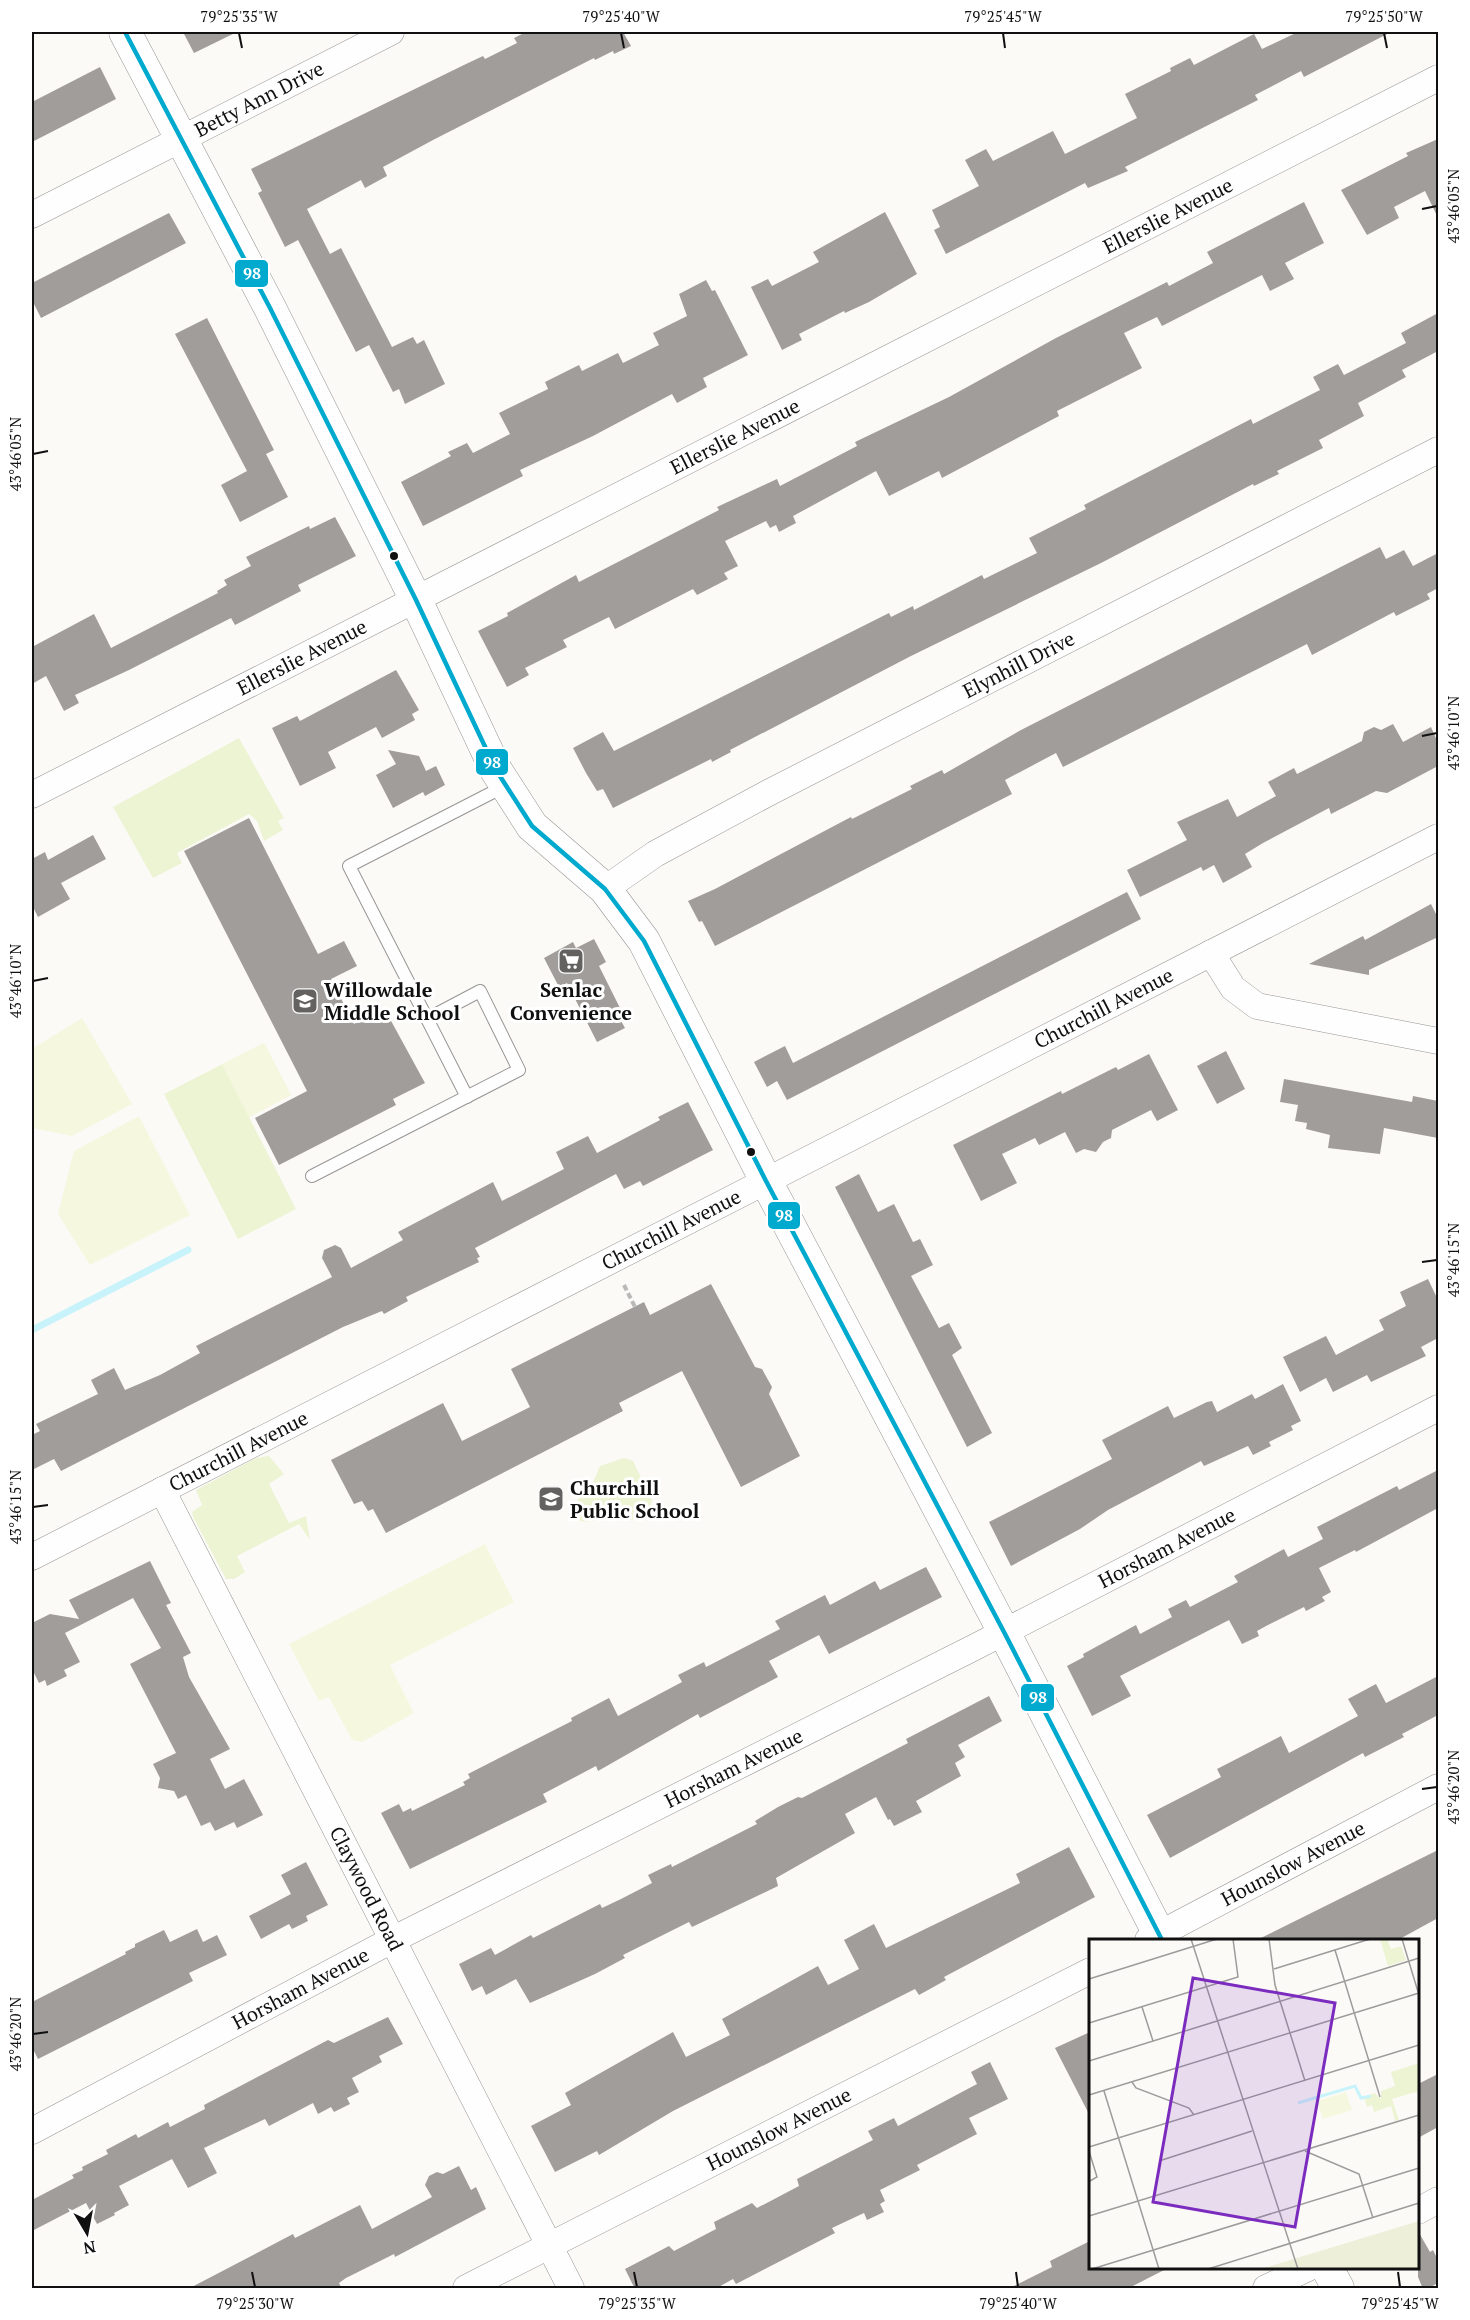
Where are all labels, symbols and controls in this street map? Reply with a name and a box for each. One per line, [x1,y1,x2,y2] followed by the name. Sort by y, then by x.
[200,6,279,26] text: 79°25'35"W
[582,6,661,26] text: 79°25'40"W
[964,6,1043,26] text: 79°25'45"W
[1345,6,1424,26] text: 79°25'50"W
[190,55,328,143] street label: Betty Ann Drive
[1443,169,1463,243] text: 43°46'05"N
[1098,171,1237,260] street label: Ellerslie Avenue
[234,259,269,288] line badge: 98
[243,262,261,284] text: 98
[665,392,804,480] street label: Ellerslie Avenue
[5,417,25,491] text: 43°46'05"N
[388,550,400,562] unlabelled marker
[232,613,371,701] street label: Ellerslie Avenue
[958,624,1079,704] street label: Elynhill Drive
[1443,696,1463,770] text: 43°46'10"N
[475,748,509,776] line badge: 98
[483,751,501,773] text: 98
[5,944,25,1018] text: 43°46'10"N
[556,946,586,976] supermarket icon: Senlac Convenience
[1029,961,1178,1055] street label: Churchill Avenue
[324,976,460,1026] place label: Willowdale Middle School
[510,976,632,1026] place label: Senlac Convenience
[290,986,320,1016] school or university icon: Willowdale Middle School
[745,1146,757,1158] unlabelled marker
[597,1182,745,1276] street label: Churchill Avenue
[767,1201,801,1230] line badge: 98
[775,1204,793,1226] text: 98
[1443,1223,1463,1297] text: 43°46'15"N
[164,1404,313,1498] street label: Churchill Avenue
[5,1470,25,1544] text: 43°46'15"N
[570,1474,700,1524] place label: Churchill Public School
[536,1484,566,1514] school or university icon: Churchill Public School
[1093,1501,1240,1594] street label: Horsham Avenue
[1020,1683,1055,1712] line badge: 98
[1029,1686,1047,1708] text: 98
[660,1722,807,1814] street label: Horsham Avenue
[1443,1750,1463,1824] text: 43°46'20"N
[1216,1814,1369,1912] street label: Hounslow Avenue
[324,1821,410,1955] street label: Claywood Road
[1089,1939,1419,2269] inset map
[227,1941,373,2035] street label: Horsham Avenue
[5,1997,25,2071] text: 43°46'20"N
[702,2081,856,2177] street label: Hounslow Avenue
[57,2203,117,2263] north arrow
[82,2236,97,2260] text: N
[216,2293,295,2313] text: 79°25'30"W
[598,2293,677,2313] text: 79°25'35"W
[979,2293,1058,2313] text: 79°25'40"W
[1361,2293,1440,2313] text: 79°25'45"W

